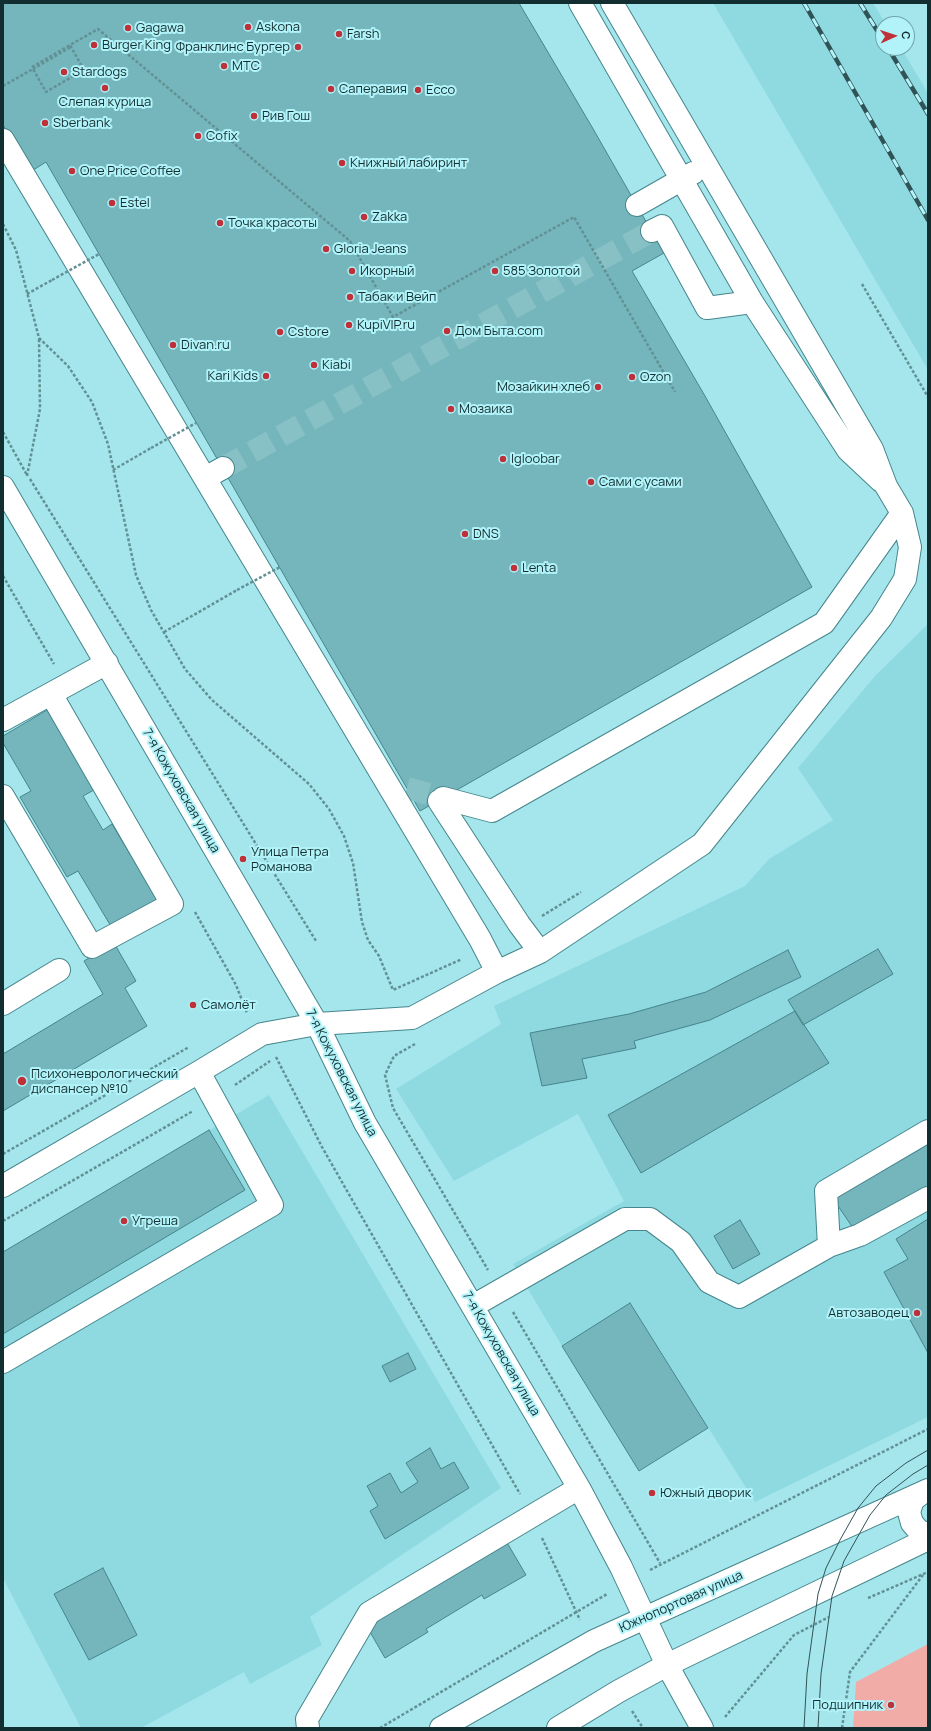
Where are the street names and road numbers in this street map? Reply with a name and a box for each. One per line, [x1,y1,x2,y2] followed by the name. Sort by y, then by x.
[139,726,223,856] street label: 7-я Кожуховская улица
[302,1007,380,1139] street label: 7-я Кожуховская улица
[459,1289,543,1419] street label: 7-я Кожуховская улица
[617,1568,745,1636] street label: Южнопортовая улица

